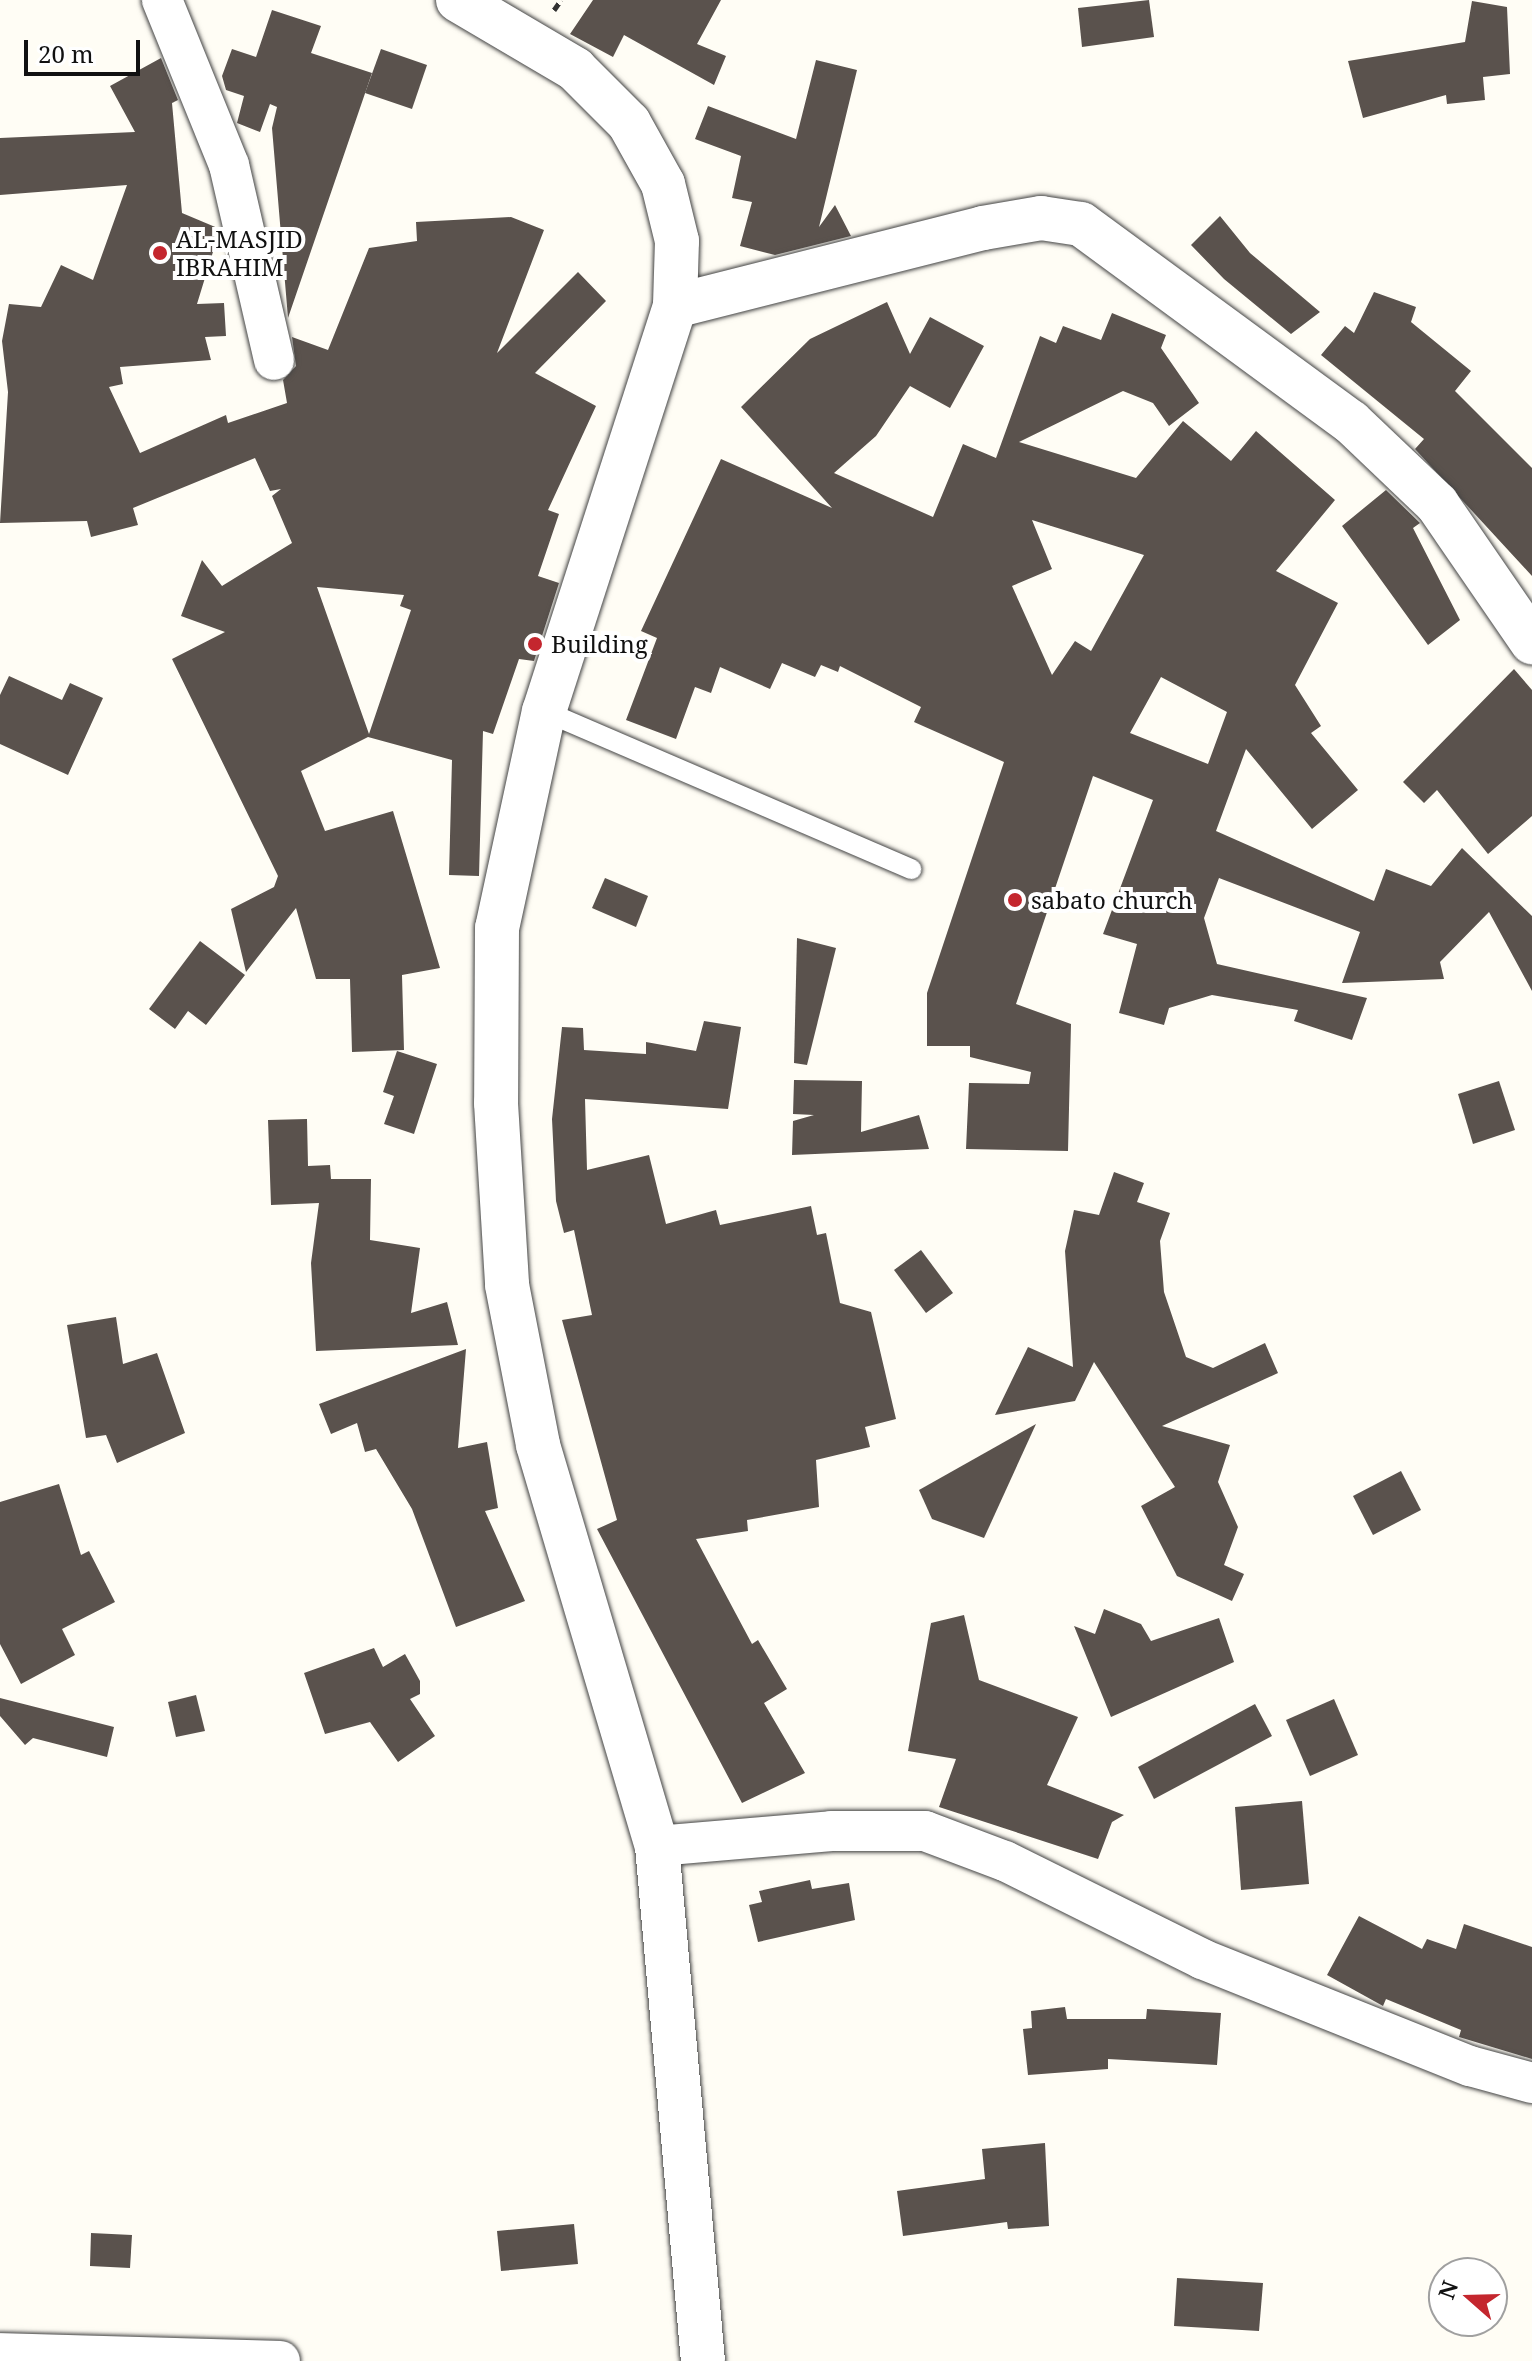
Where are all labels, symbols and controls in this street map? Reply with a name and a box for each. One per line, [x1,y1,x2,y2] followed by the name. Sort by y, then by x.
[28,24,144,74] scale bar
[38,37,94,70] text: 20 m
[176,225,303,281] place label: AL-MASJID IBRAHIM
[151,244,169,262] marker: AL-MASJID IBRAHIM
[551,630,648,658] place label: Building
[526,635,544,653] marker: Building
[1031,886,1193,914] place label: sabato church
[1006,891,1024,909] marker: sabato church
[1428,2257,1508,2337] north arrow
[1430,2276,1464,2303] text: N

